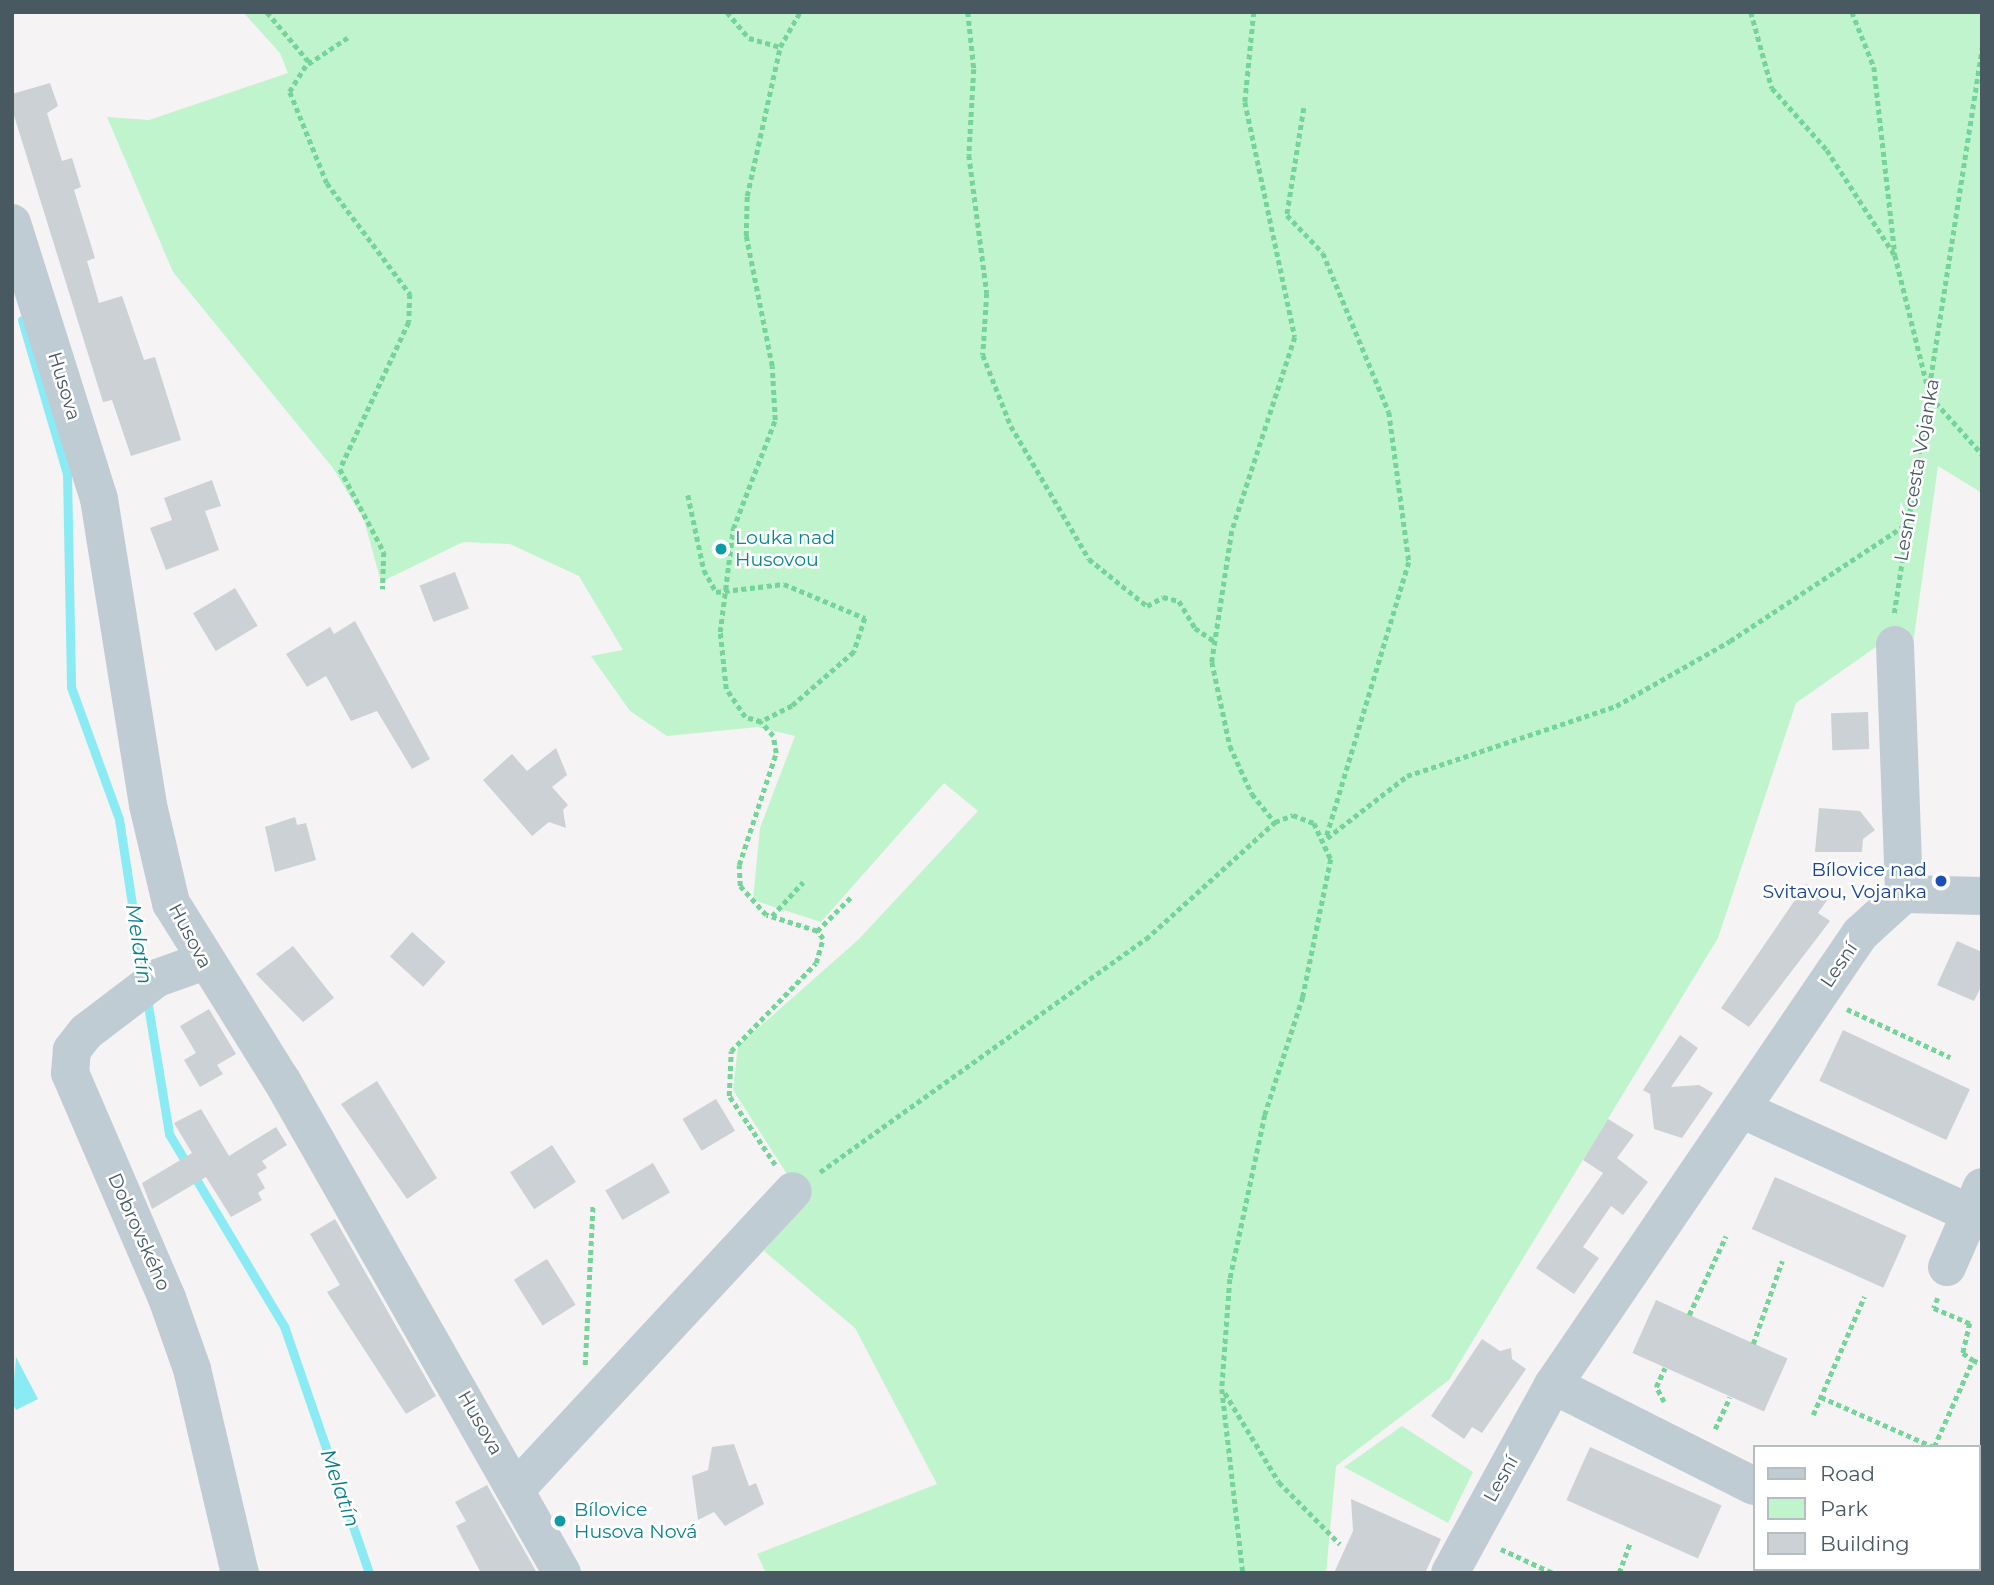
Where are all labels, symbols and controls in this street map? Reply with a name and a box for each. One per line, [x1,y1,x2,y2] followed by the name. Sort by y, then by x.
[43,349,85,423] street label: Husova
[1890,377,1944,563] street label: Lesní cesta Vojanka
[735,527,835,571] place label: Louka nad Husovou
[713,541,729,557] marker: Louka nad Husovou
[1762,859,1927,903] place label: Bílovice nad Svitavou, Vojanka
[1933,873,1949,889] marker: Bílovice nad Svitavou, Vojanka
[163,900,217,972] street label: Husova
[120,902,158,986] water label: Melatín
[1816,938,1862,992] street label: Lesní
[103,1170,175,1294] street label: Dobrovského
[453,1387,507,1459] street label: Husova
[1752,1445,1980,1571] legend
[315,1446,365,1530] water label: Melatín
[1479,1452,1523,1506] street label: Lesní
[1820,1461,1875,1486] text: Road
[1820,1496,1868,1521] text: Park
[574,1499,697,1543] place label: Bílovice Husova Nová
[552,1513,568,1529] marker: Bílovice Husova Nová
[1820,1531,1910,1556] text: Building

